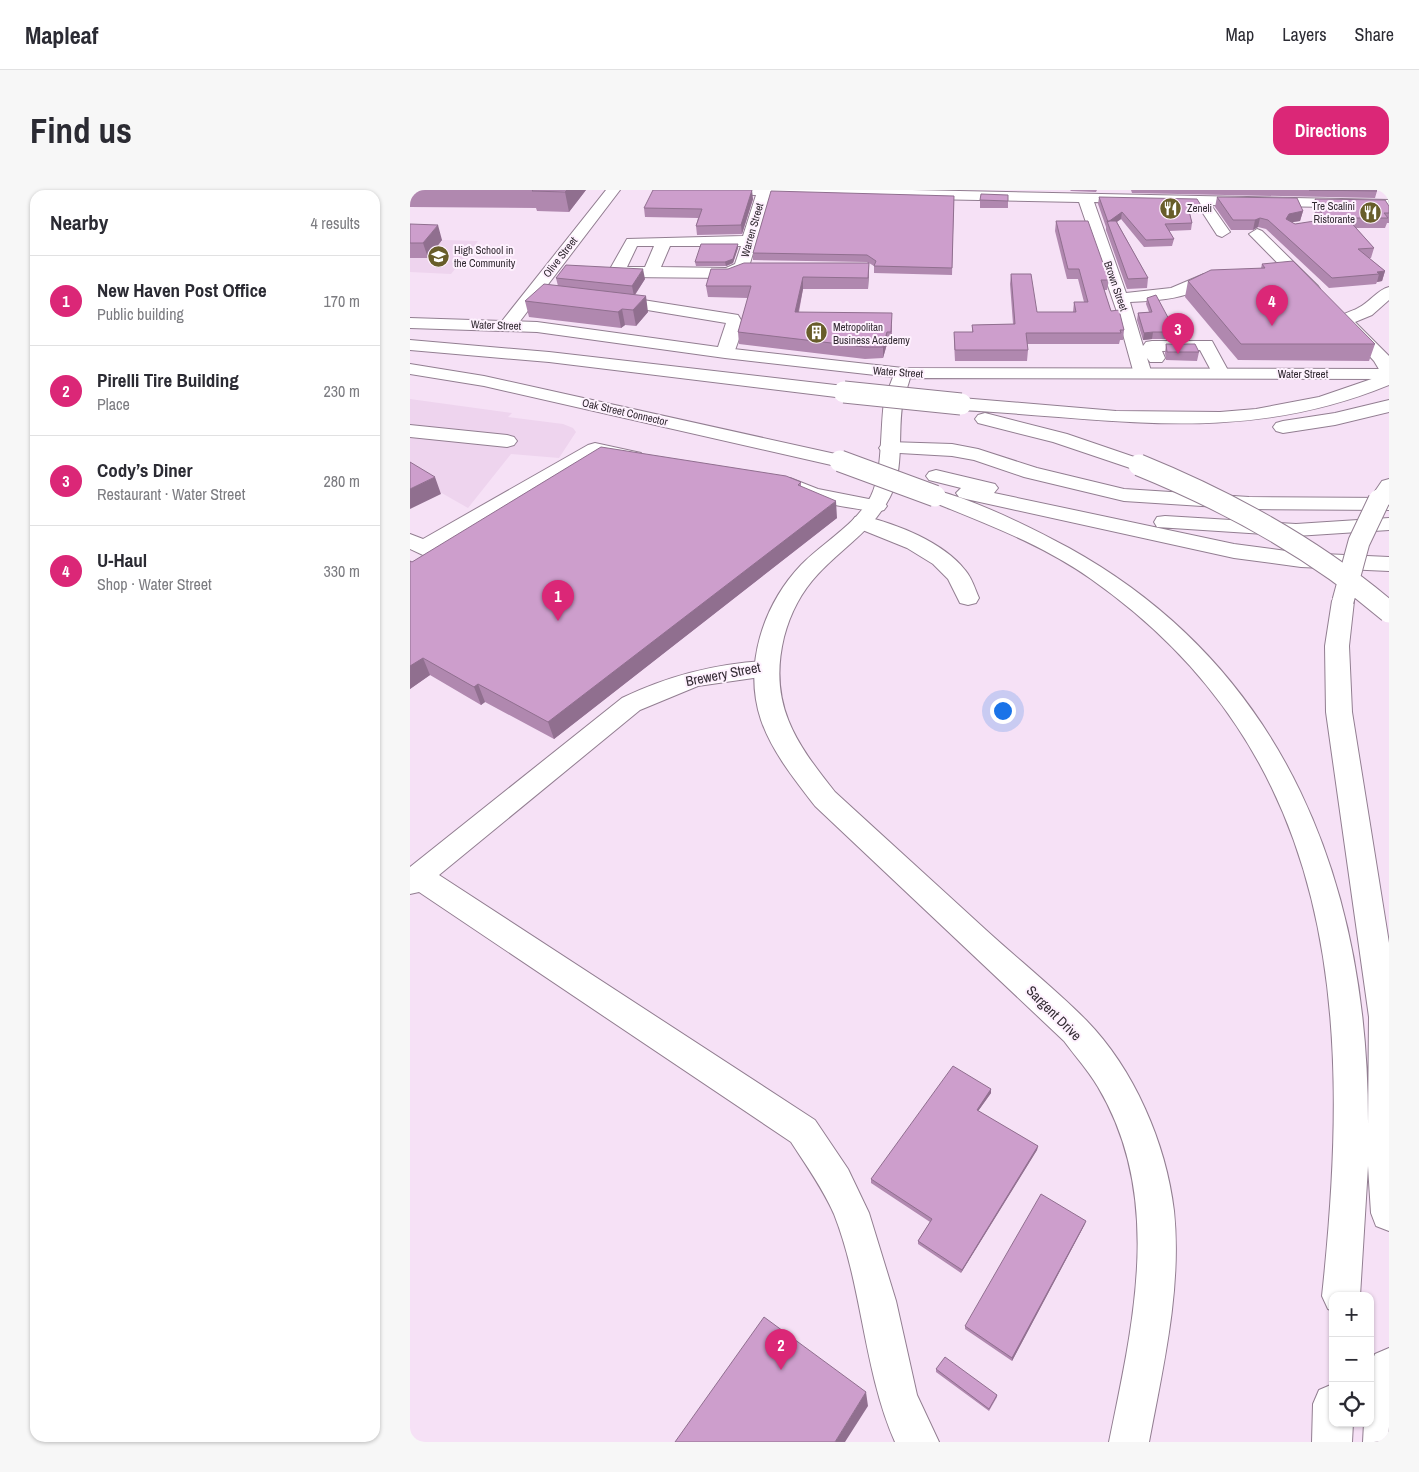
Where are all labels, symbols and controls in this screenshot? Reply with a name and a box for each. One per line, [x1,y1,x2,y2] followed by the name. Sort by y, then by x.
[25,19,98,51] text: Mapleaf
[1226,22,1254,47] text: Map
[1282,22,1327,47] text: Layers
[1355,22,1394,47] text: Share
[1273,106,1389,155] button: Directions
[30,107,132,154] text: Find us
[1159,196,1183,220] restaurant icon: Zeneli
[1312,199,1355,226] place label: Tre Scalini Ristorante
[1359,200,1383,224] restaurant icon: Tre Scalini Ristorante
[738,201,767,259] street label: Warren Street
[1187,201,1212,215] place label: Zeneli
[50,208,108,237] text: Nearby
[310,212,360,234] text: 4 results
[540,234,580,280] street label: Olive Street
[454,243,516,270] place label: High School in the Community
[426,244,450,268] school or university icon: High School in the Community
[1101,259,1131,313] street label: Brown Street
[97,277,267,303] text: New Haven Post Office
[1256,285,1288,326] pin: 4
[62,290,70,312] text: 1
[324,290,360,312] text: 170 m
[97,303,184,325] text: Public building
[1162,313,1194,354] pin: 3
[471,317,522,333] street label: Water Street
[833,320,910,347] place label: Metropolitan Business Academy
[805,321,829,345] building icon: Metropolitan Business Academy
[872,363,924,381] street label: Water Street
[97,367,239,393] text: Pirelli Tire Building
[1278,367,1329,381] street label: Water Street
[62,380,70,402] text: 2
[324,380,360,402] text: 230 m
[97,393,130,415] text: Place
[581,395,669,429] street label: Oak Street Connector
[97,457,193,483] text: Cody’s Diner
[62,470,70,492] text: 3
[324,470,360,492] text: 280 m
[97,483,245,505] text: Restaurant · Water Street
[97,547,147,573] text: U-Haul
[62,560,70,582] text: 4
[324,560,360,582] text: 330 m
[97,573,212,595] text: Shop · Water Street
[542,580,574,621] pin: 1
[684,658,762,690] street label: Brewery Street
[990,698,1016,724] your location
[1023,982,1085,1044] street label: Sargent Drive
[1329,1292,1374,1427] map controls
[1329,1292,1374,1337] button: +
[765,1329,797,1370] pin: 2
[1329,1337,1374,1382] button: −
[1329,1382,1374,1427] button: locate

